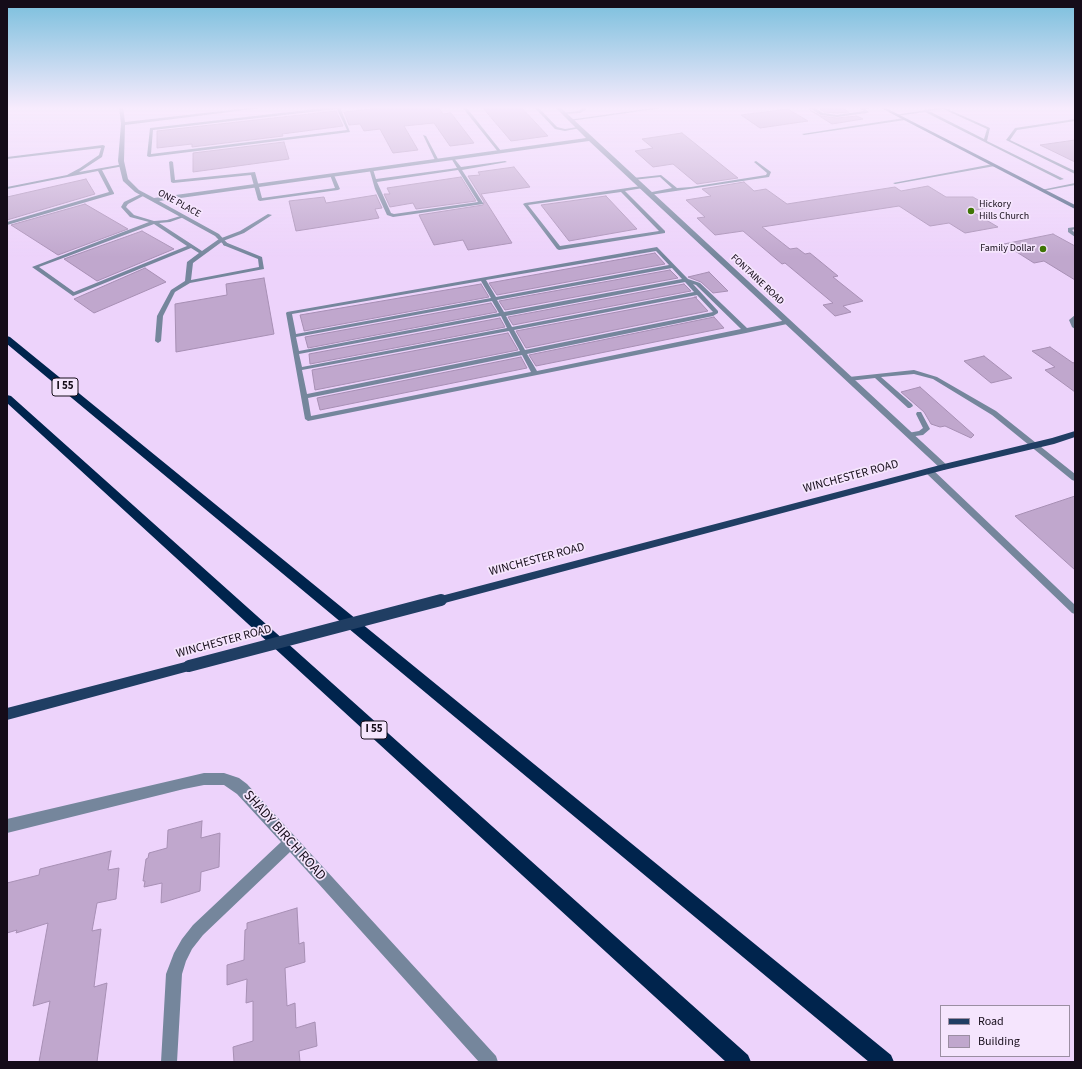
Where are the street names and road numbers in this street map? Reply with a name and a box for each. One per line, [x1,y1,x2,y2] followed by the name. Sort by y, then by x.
[155,187,203,221] street label: ONE PLACE
[728,252,786,308] street label: FONTAINE ROAD
[52,378,78,396] road number: I 55
[802,457,900,497] street label: WINCHESTER ROAD
[488,540,586,580] street label: WINCHESTER ROAD
[175,622,273,662] street label: WINCHESTER ROAD
[361,721,387,739] road number: I 55
[239,788,329,884] street label: SHADY BIRCH ROAD

